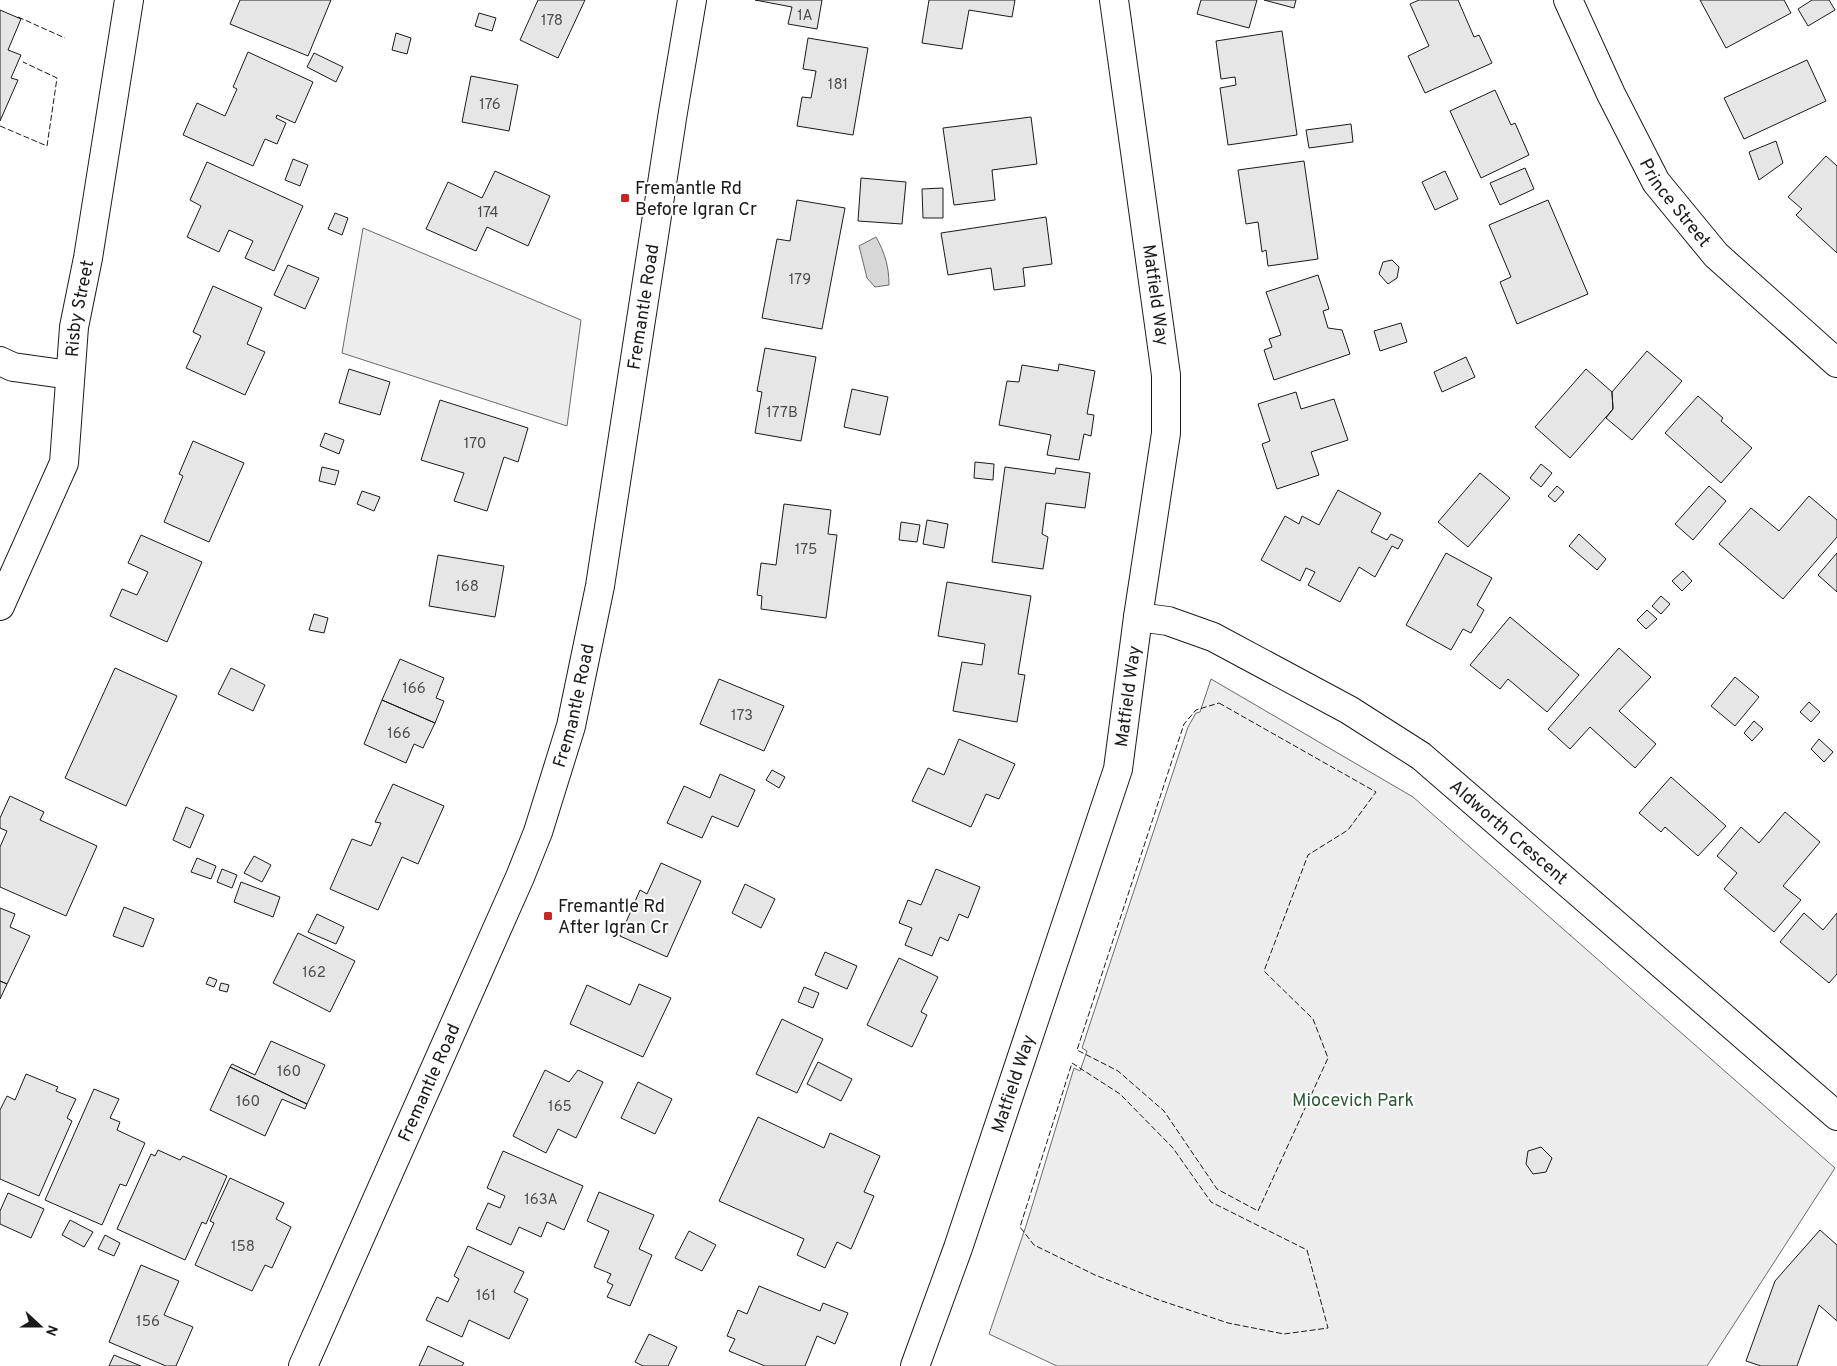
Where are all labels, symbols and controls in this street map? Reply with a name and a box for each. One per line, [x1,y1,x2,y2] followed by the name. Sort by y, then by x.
[797,7,813,26] house number: 1A
[541,12,563,31] house number: 178
[828,76,848,95] house number: 181
[479,96,501,115] house number: 176
[1633,155,1715,253] street label: Prince Street
[635,178,757,222] place label: Fremantle Rd Before Igran Cr
[619,192,631,204] marker: Fremantle Rd Before Igran Cr
[477,204,499,223] house number: 174
[623,242,666,371] street label: Fremantle Road
[1136,243,1173,347] street label: Matfield Way
[62,258,100,358] street label: Risby Street
[789,271,811,290] house number: 179
[766,404,798,423] house number: 177B
[464,435,486,454] house number: 170
[795,541,817,560] house number: 175
[455,578,479,597] house number: 168
[549,642,601,771] street label: Fremantle Road
[1111,644,1147,749] street label: Matfield Way
[402,680,426,699] house number: 166
[731,707,753,726] house number: 173
[387,725,411,744] house number: 166
[1444,776,1572,891] street label: Aldworth Crescent
[558,896,669,940] place label: Fremantle Rd After Igran Cr
[542,910,554,922] marker: Fremantle Rd After Igran Cr
[302,964,326,983] house number: 162
[394,1021,466,1146] street label: Fremantle Road
[987,1032,1041,1136] street label: Matfield Way
[277,1063,301,1082] house number: 160
[1292,1090,1414,1113] park label: Miocevich Park
[236,1093,260,1112] house number: 160
[548,1098,572,1117] house number: 165
[524,1191,558,1210] house number: 163A
[231,1238,255,1257] house number: 158
[476,1287,496,1306] house number: 161
[15,1301,65,1351] north arrow
[136,1313,160,1332] house number: 156
[41,1322,60,1338] text: N

